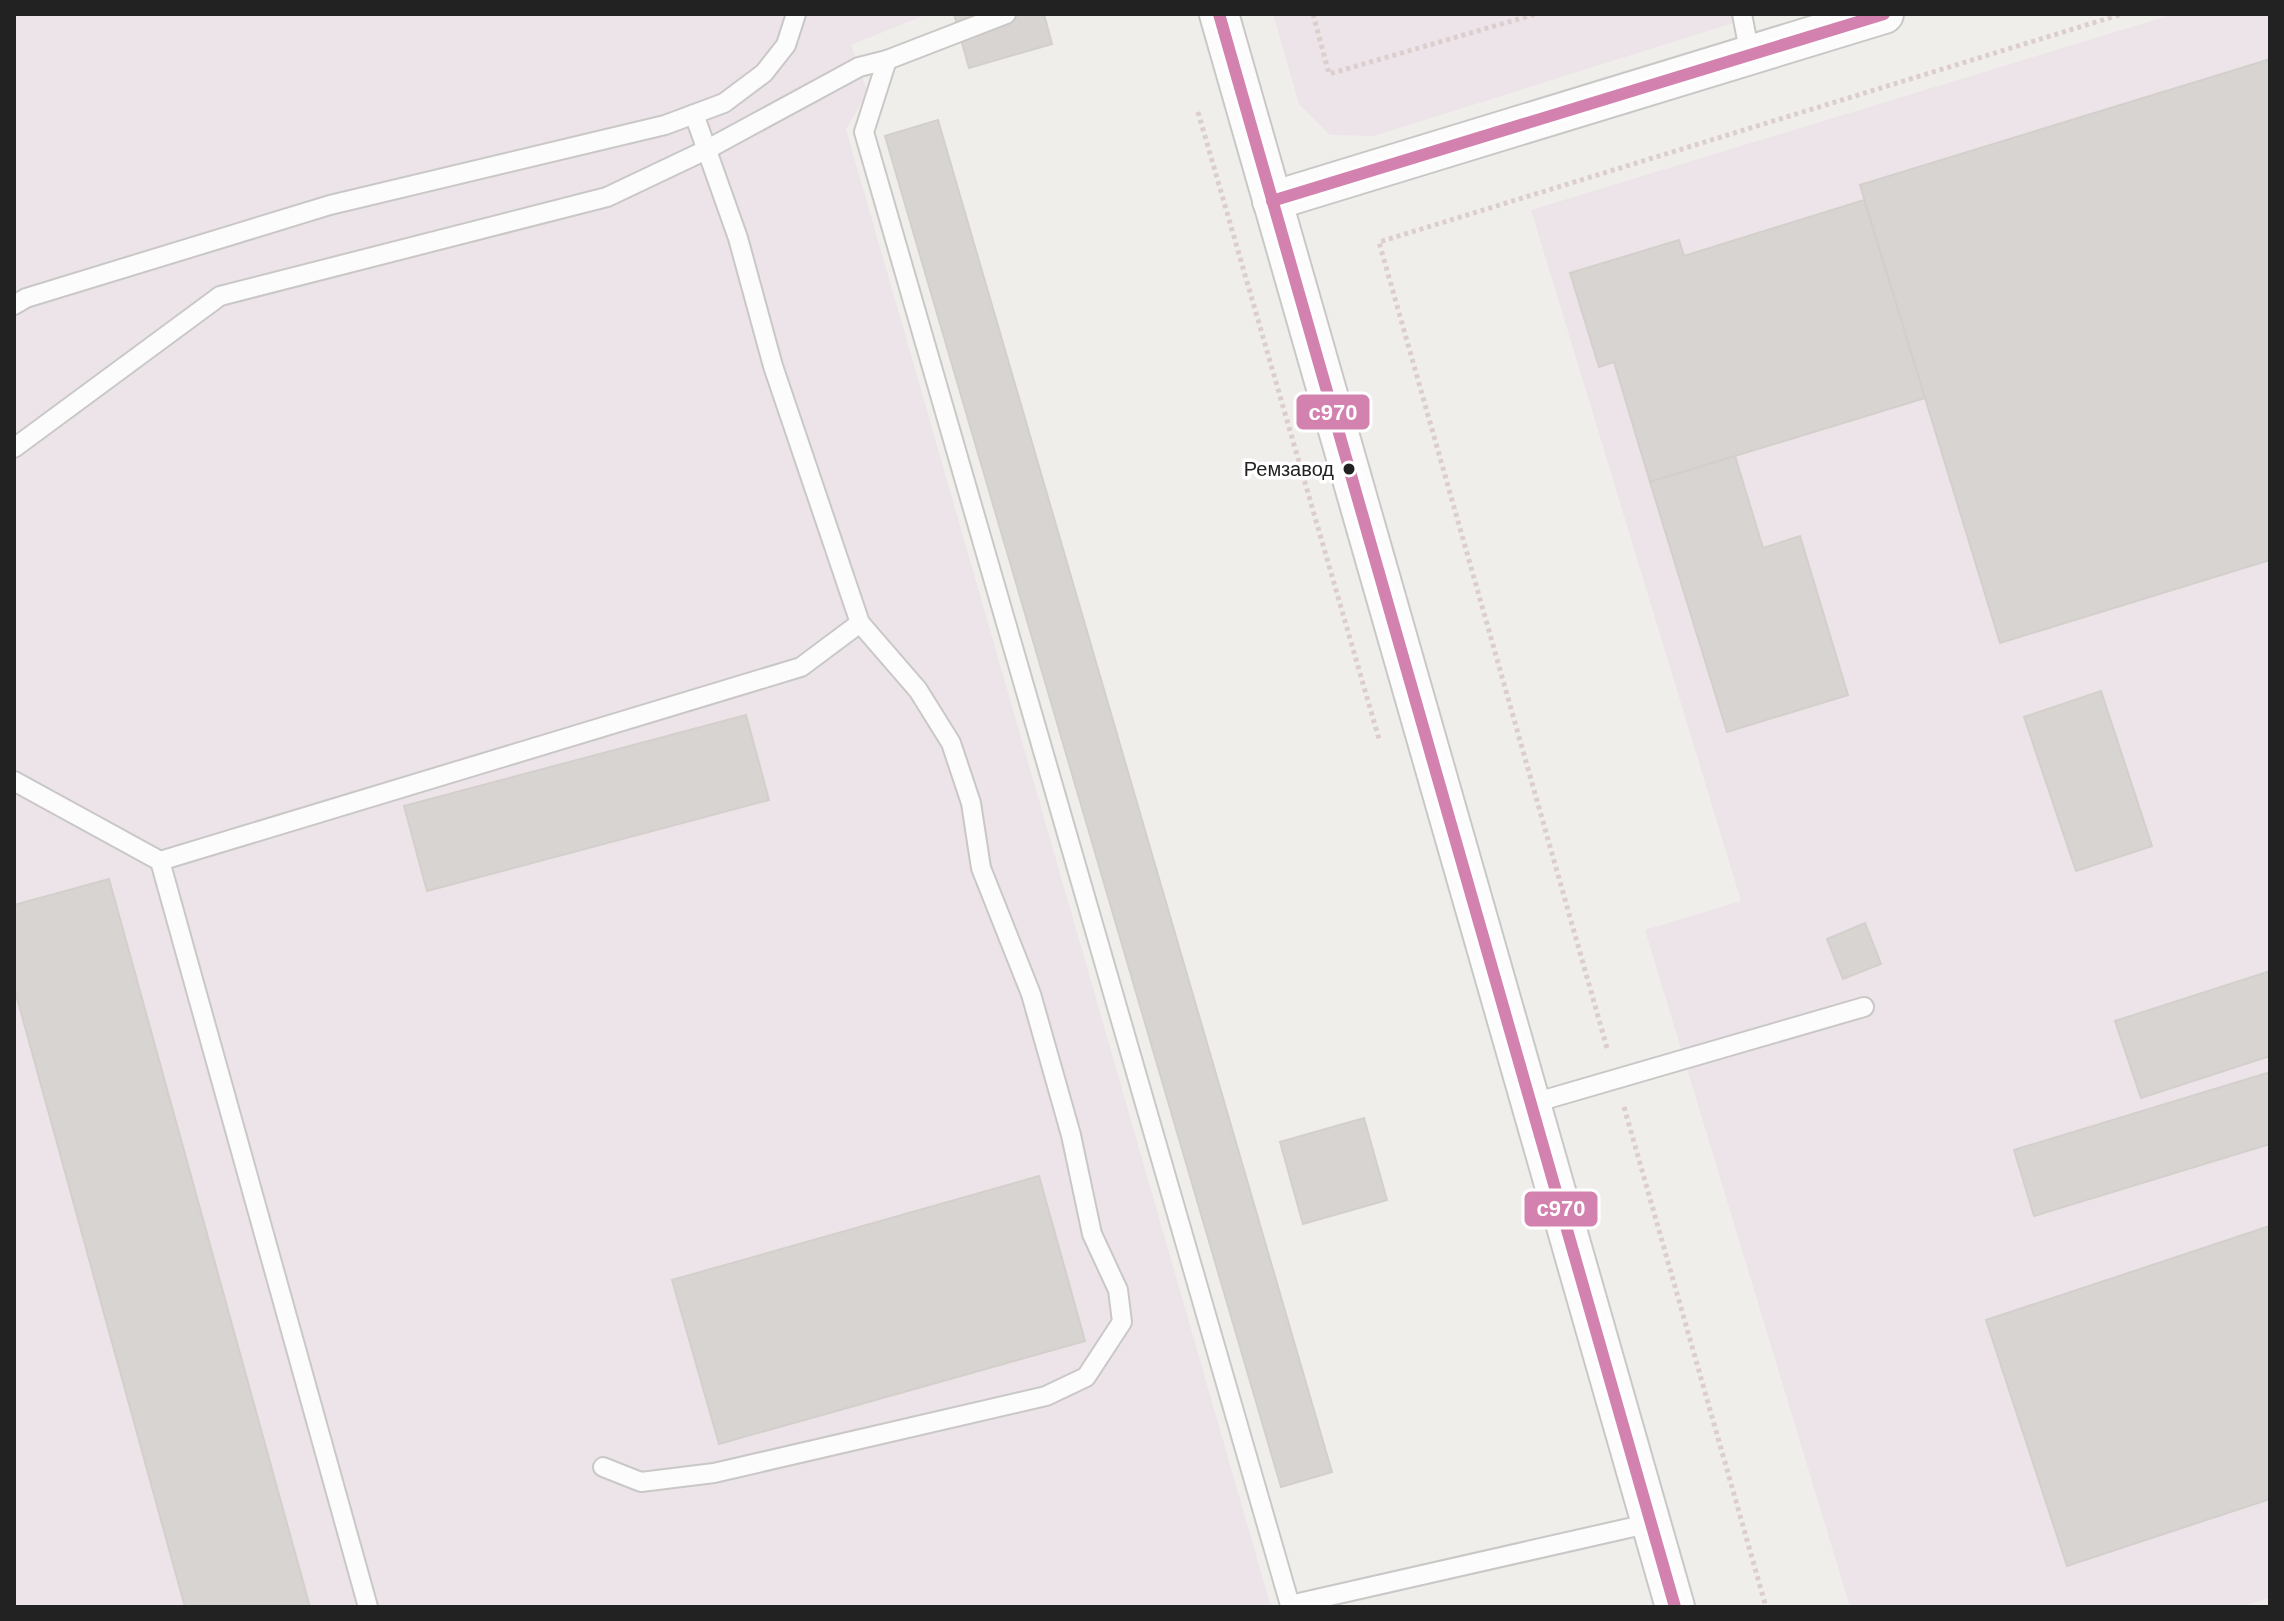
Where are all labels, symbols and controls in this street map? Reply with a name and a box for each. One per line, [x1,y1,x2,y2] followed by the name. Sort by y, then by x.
[1295,393,1371,431] line badge: с970
[1309,400,1357,425] text: с970
[1244,458,1334,480] place label: Ремзавод
[1341,461,1357,477] marker: Ремзавод
[1523,1190,1599,1228] line badge: с970
[1537,1196,1585,1221] text: с970

